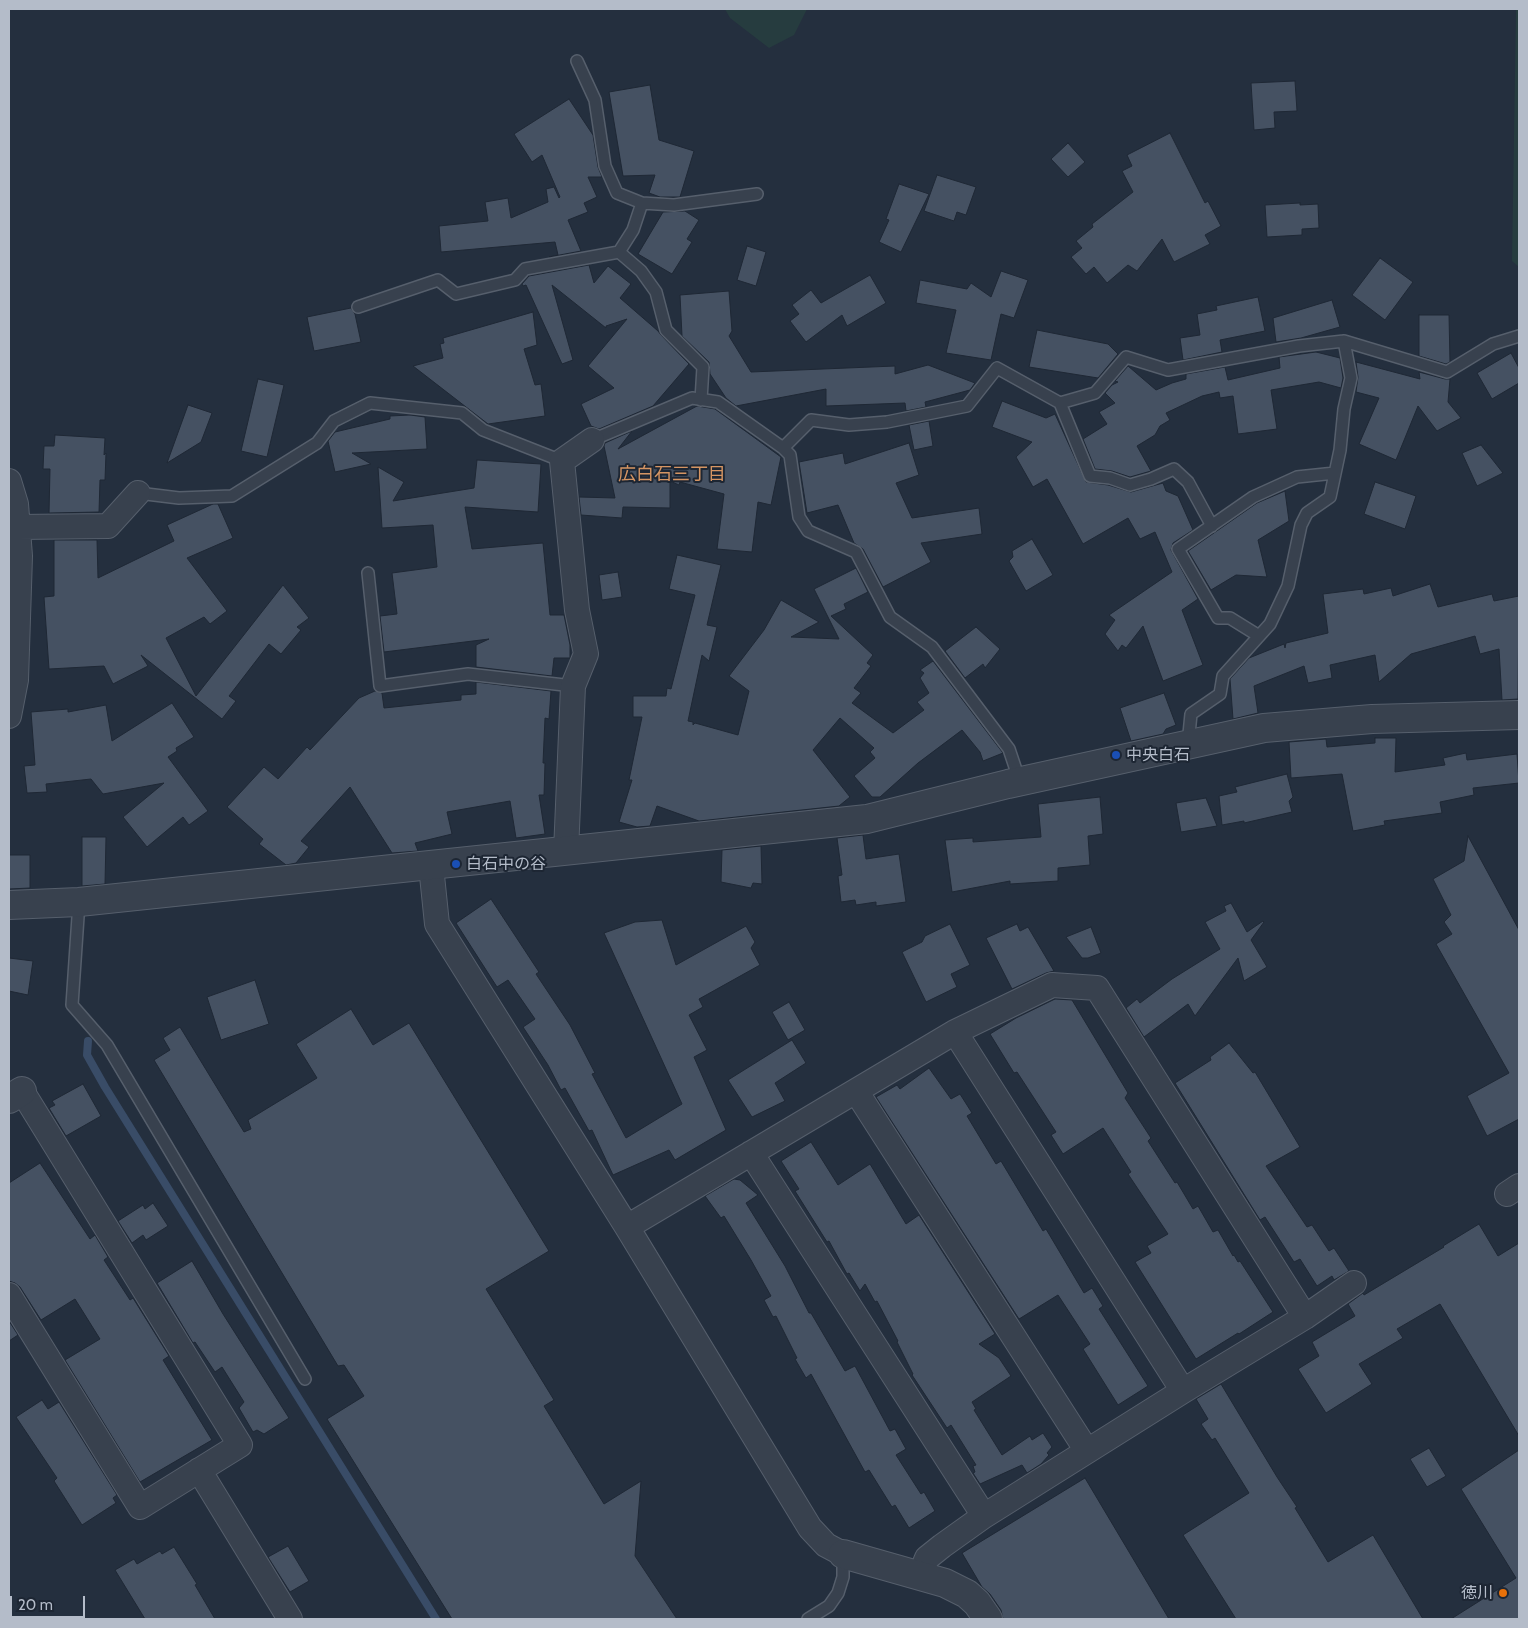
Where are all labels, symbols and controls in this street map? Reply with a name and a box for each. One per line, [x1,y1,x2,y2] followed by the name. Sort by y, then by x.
[618,464,726,486] district label: 広白石三丁目
[1126,745,1190,765] place label: 中央白石
[1110,749,1122,761] marker: 中央白石
[466,854,546,874] place label: 白石中の谷
[450,858,462,870] marker: 白石中の谷
[1461,1583,1493,1603] place label: 徳川
[12,1586,88,1618] scale bar
[1497,1587,1509,1599] marker: 徳川
[18,1596,53,1614] text: 20 m

